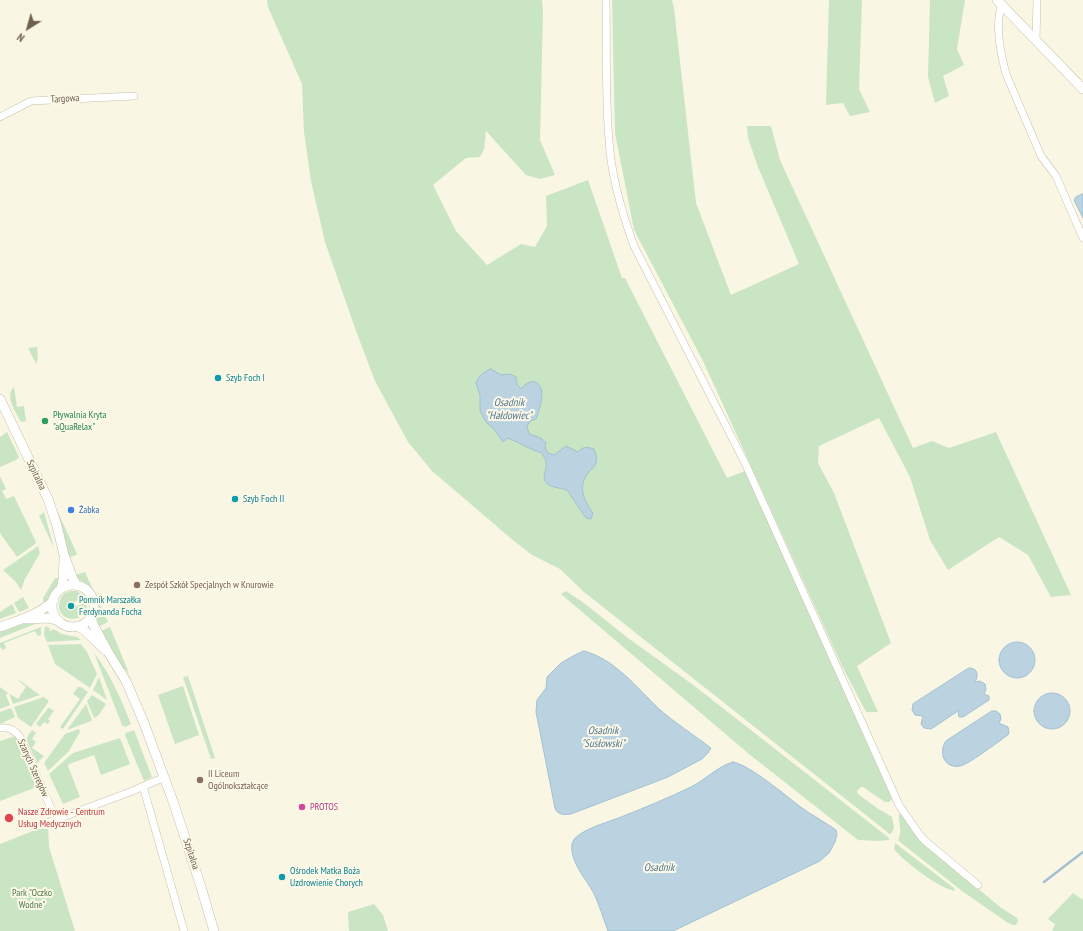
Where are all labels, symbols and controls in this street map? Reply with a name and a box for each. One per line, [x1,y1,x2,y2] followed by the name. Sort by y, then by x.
[8,8,48,48] north arrow
[14,30,27,45] text: N
[50,92,80,106] street label: Targowa
[226,372,265,384] place label: Szyb Foch I
[213,373,223,383] marker: Szyb Foch I
[486,396,532,422] water label: Osadnik "Hałdowiec"
[53,409,107,432] place label: Pływalnia Kryta "aQuaRelax"
[40,416,50,426] marker: Pływalnia Kryta "aQuaRelax"
[24,458,48,492] street label: Szpitalna
[243,493,284,505] place label: Szyb Foch II
[230,494,240,504] marker: Szyb Foch II
[79,504,99,516] place label: Żabka
[66,505,76,515] marker: Żabka
[145,579,274,591] place label: Zespół Szkół Specjalnych w Knurowie
[132,580,142,590] marker: Zespół Szkół Specjalnych w Knurowie
[79,594,142,618] place label: Pomnik Marszałka Ferdynanda Focha
[66,601,76,611] marker: Pomnik Marszałka Ferdynanda Focha
[581,724,625,750] water label: Osadnik "Susłowski"
[15,737,51,799] street label: Szarych Szeregów
[208,768,268,792] place label: II Liceum Ogólnokształcące
[195,775,205,785] marker: II Liceum Ogólnokształcące
[310,801,338,813] place label: PROTOS
[297,802,307,812] marker: PROTOS
[18,806,105,830] place label: Nasze Zdrowie - Centrum Usług Medycznych
[3,812,15,824] marker: Nasze Zdrowie - Centrum Usług Medycznych
[180,837,202,871] street label: Szpitalna
[644,861,674,875] water label: Osadnik
[290,865,363,888] place label: Ośrodek Matka Boża Uzdrowienie Chorych
[277,872,287,882] marker: Ośrodek Matka Boża Uzdrowienie Chorych
[12,887,52,910] park label: Park "Oczko Wodne"

